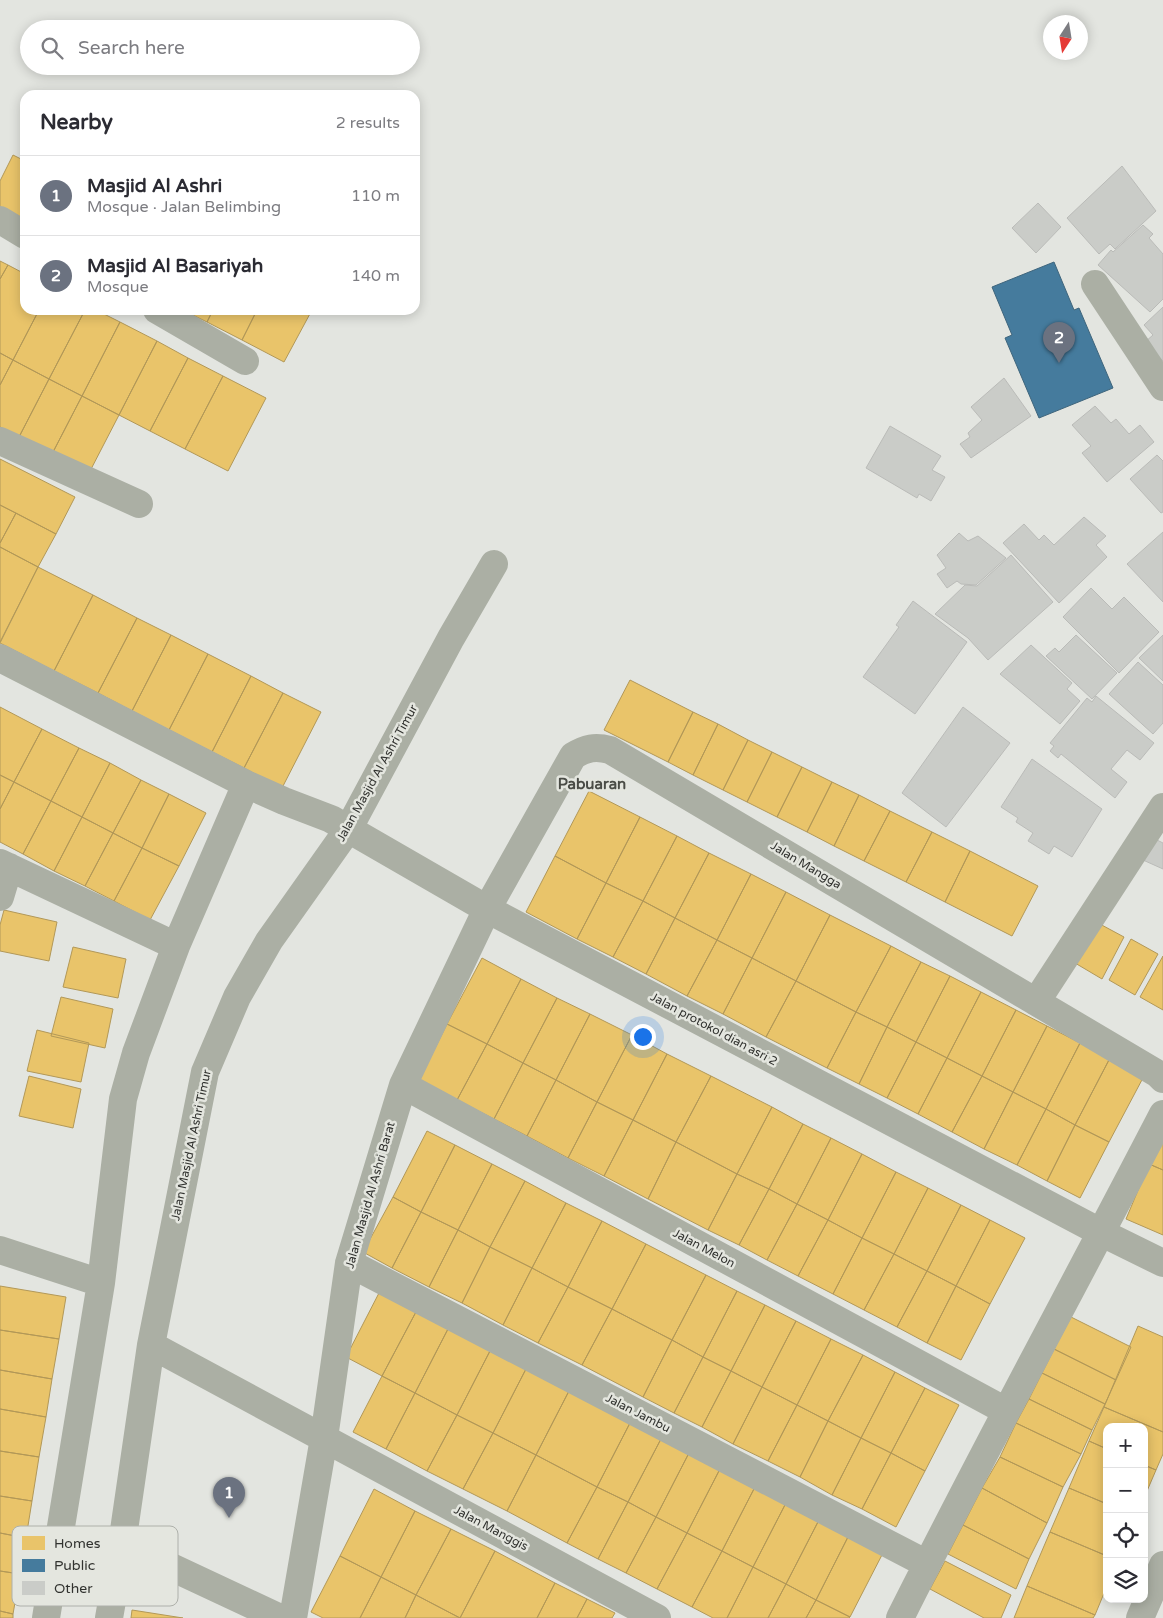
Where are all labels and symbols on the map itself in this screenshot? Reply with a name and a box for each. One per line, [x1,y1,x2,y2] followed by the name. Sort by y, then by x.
[1043,15,1088,60] north arrow
[1043,322,1075,363] pin: 2
[334,702,421,844] street label: Jalan Masjid Al Ashri Timur
[558,775,626,793] district label: Pabuaran
[768,838,844,892] street label: Jalan Mangga
[648,990,780,1068] street label: Jalan protokol dian asri 2
[630,1024,656,1050] your location
[168,1068,214,1222] street label: Jalan Masjid Al Ashri Timur
[342,1120,398,1270] street label: Jalan Masjid Al Ashri Barat
[671,1226,737,1270] street label: Jalan Melon
[603,1391,673,1435] street label: Jalan Jambu
[213,1477,245,1518] pin: 1
[451,1503,531,1554] street label: Jalan Manggis
[12,1526,178,1606] legend
[54,1535,101,1552] text: Homes
[54,1557,95,1574] text: Public
[54,1580,93,1597] text: Other

